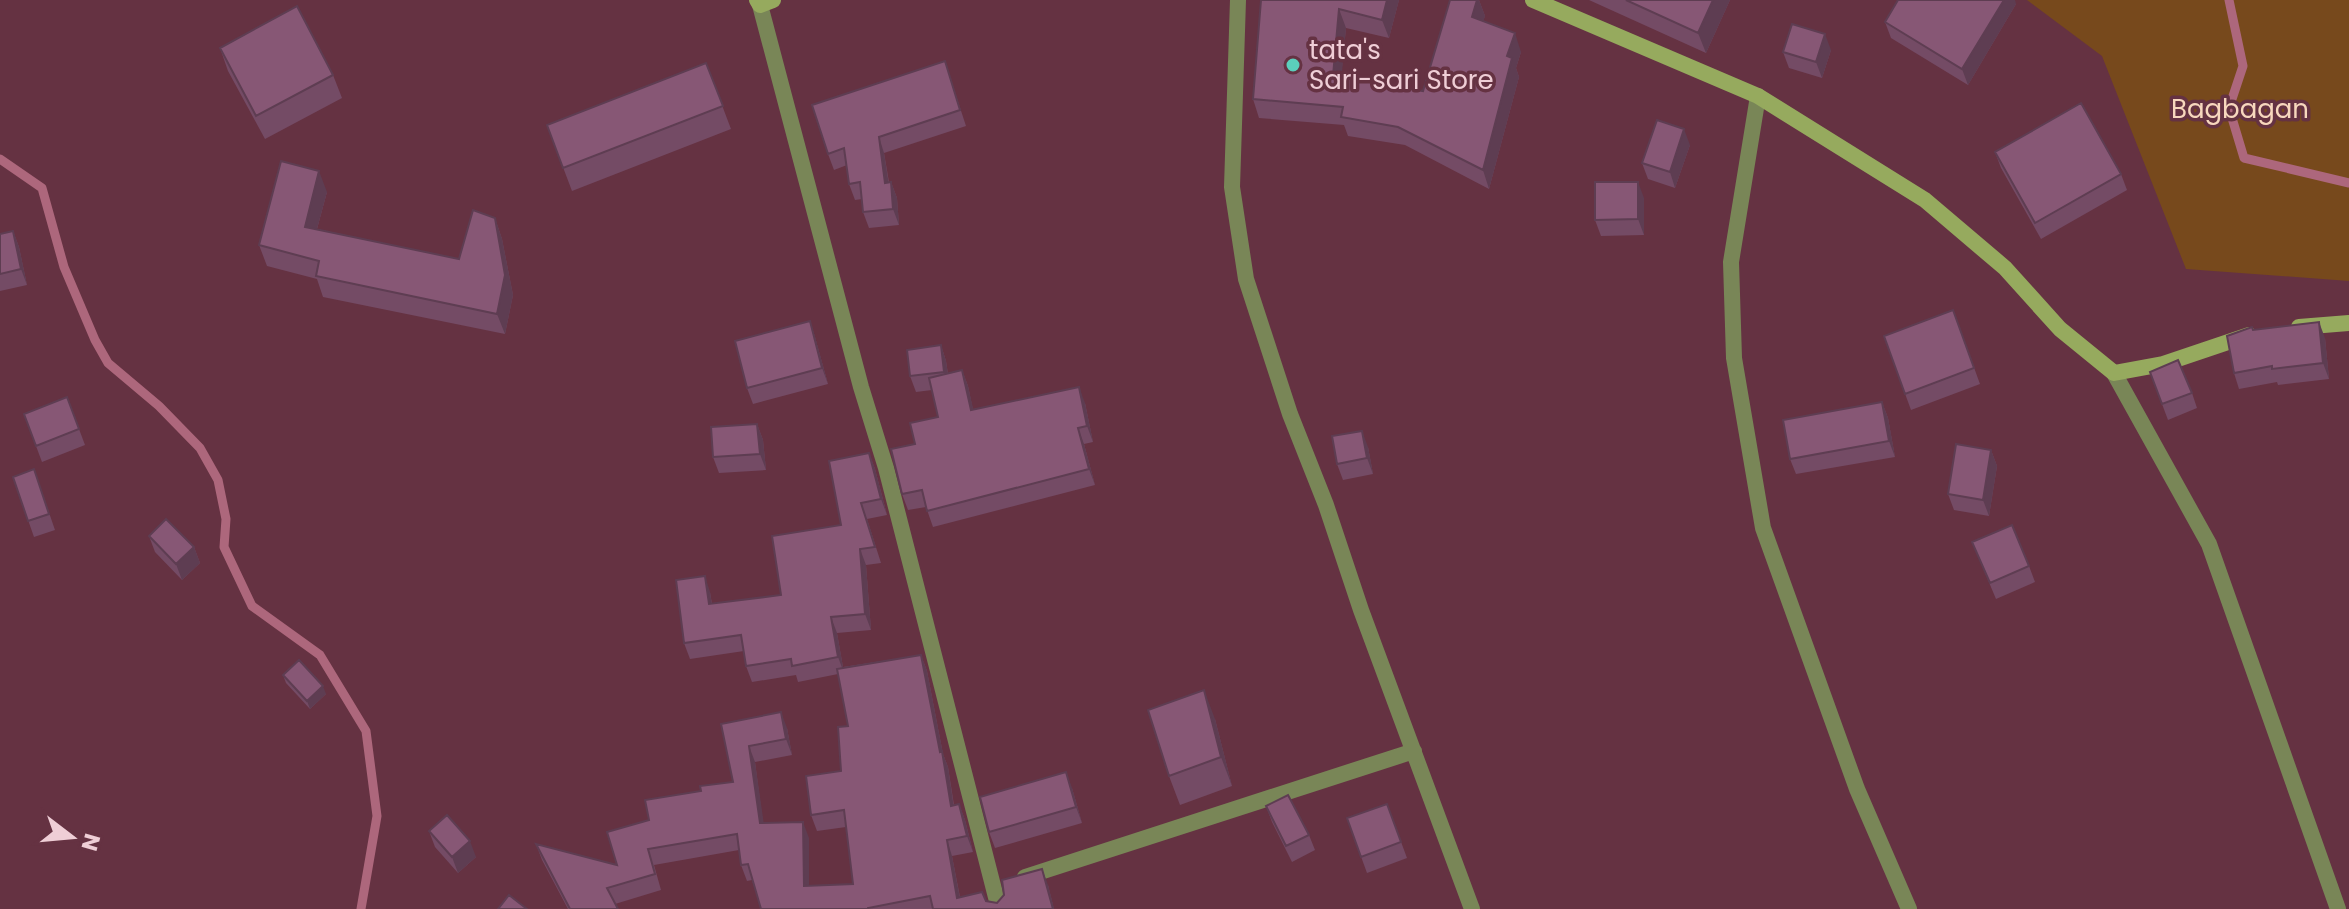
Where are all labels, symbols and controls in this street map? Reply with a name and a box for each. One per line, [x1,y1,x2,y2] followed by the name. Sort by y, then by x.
[1309,32,1494,98] place label: tata's Sari-sari Store
[1284,56,1302,74] marker: tata's Sari-sari Store
[2171,91,2309,127] park label: Bagbagan
[32,797,112,877] north arrow
[74,830,108,855] text: N

